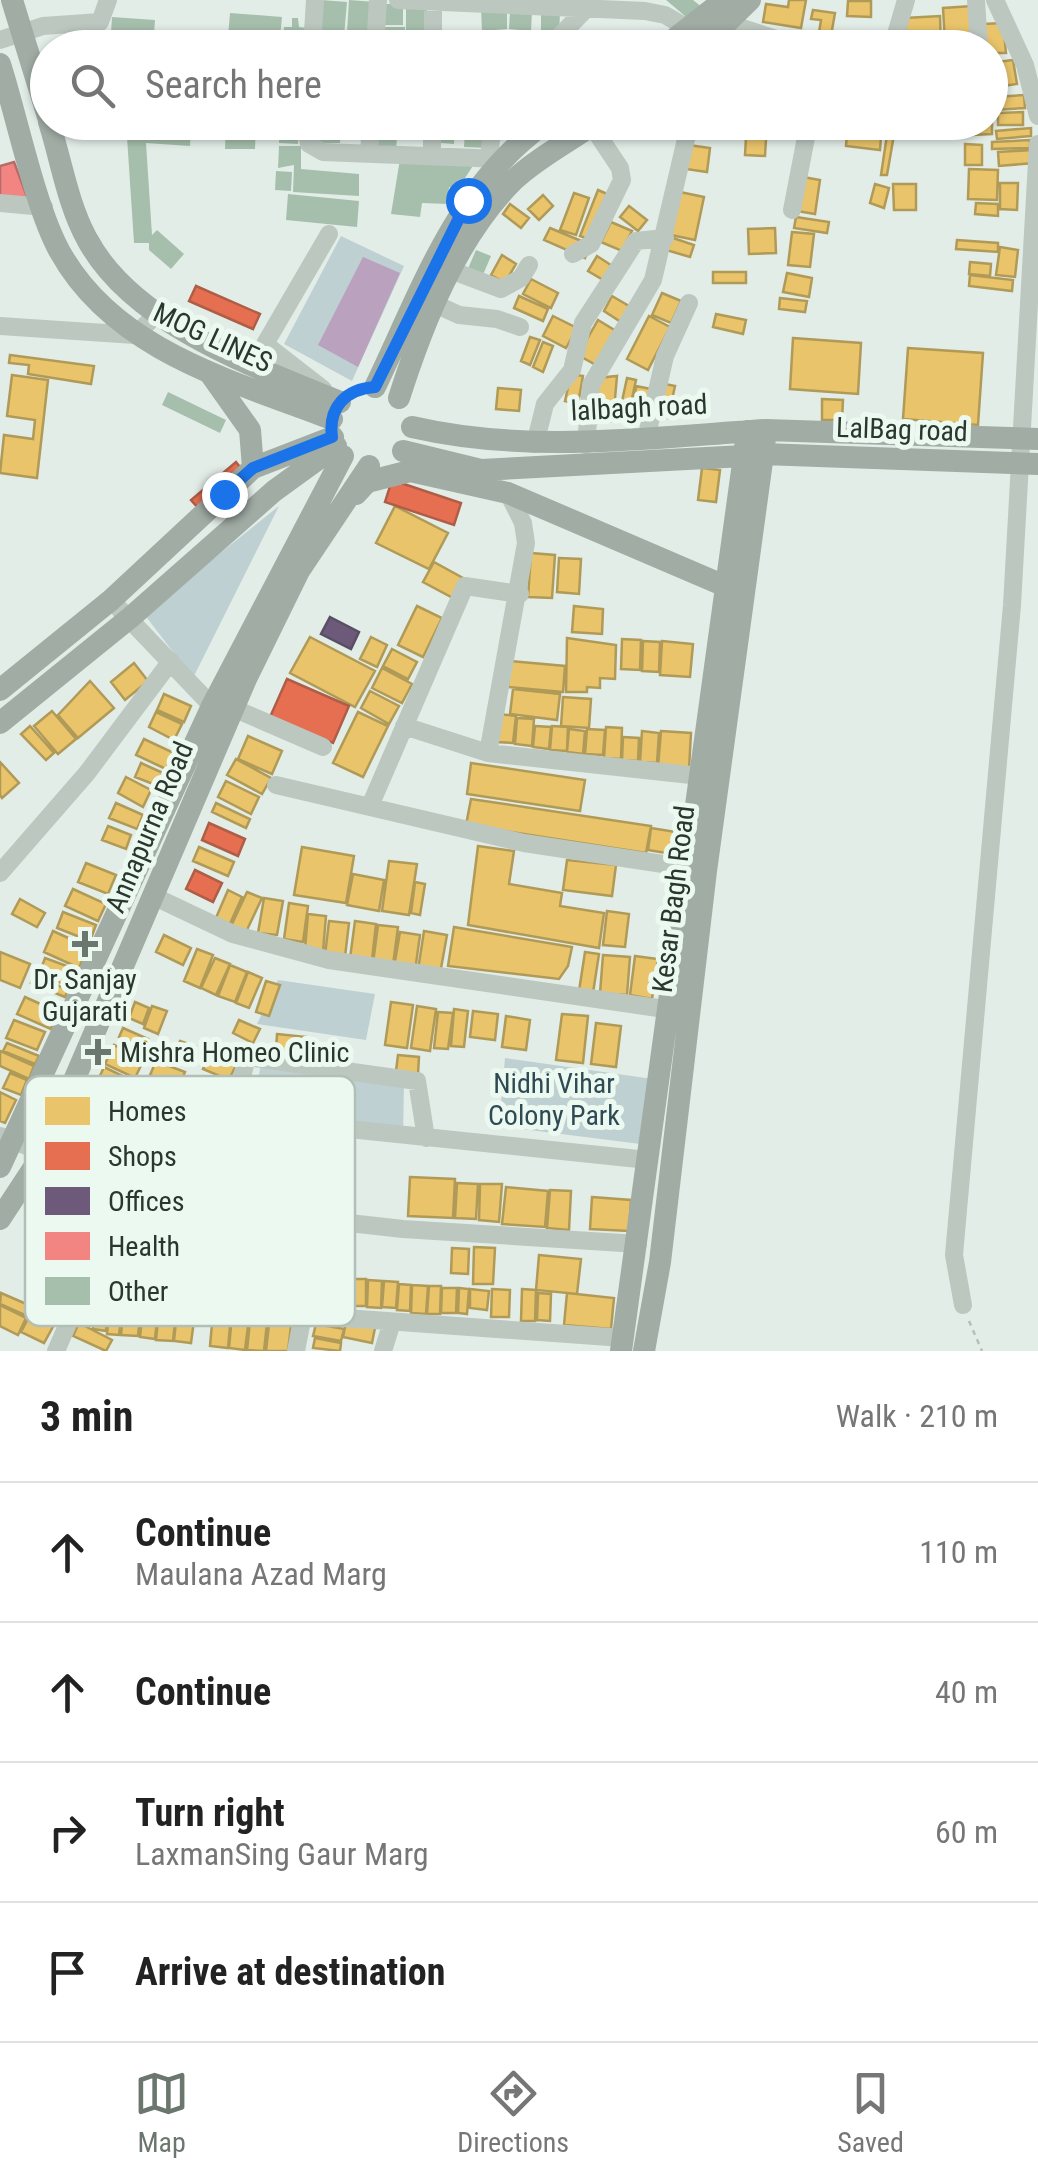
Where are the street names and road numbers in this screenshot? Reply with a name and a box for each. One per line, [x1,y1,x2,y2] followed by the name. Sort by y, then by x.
[148,296,277,379] street label: MOG LINES
[570,387,708,428] street label: lalbagh road
[836,411,968,448] street label: LalBag road
[99,737,200,917] street label: Annapurna Road
[646,804,701,994] street label: Kesar Bagh Road

